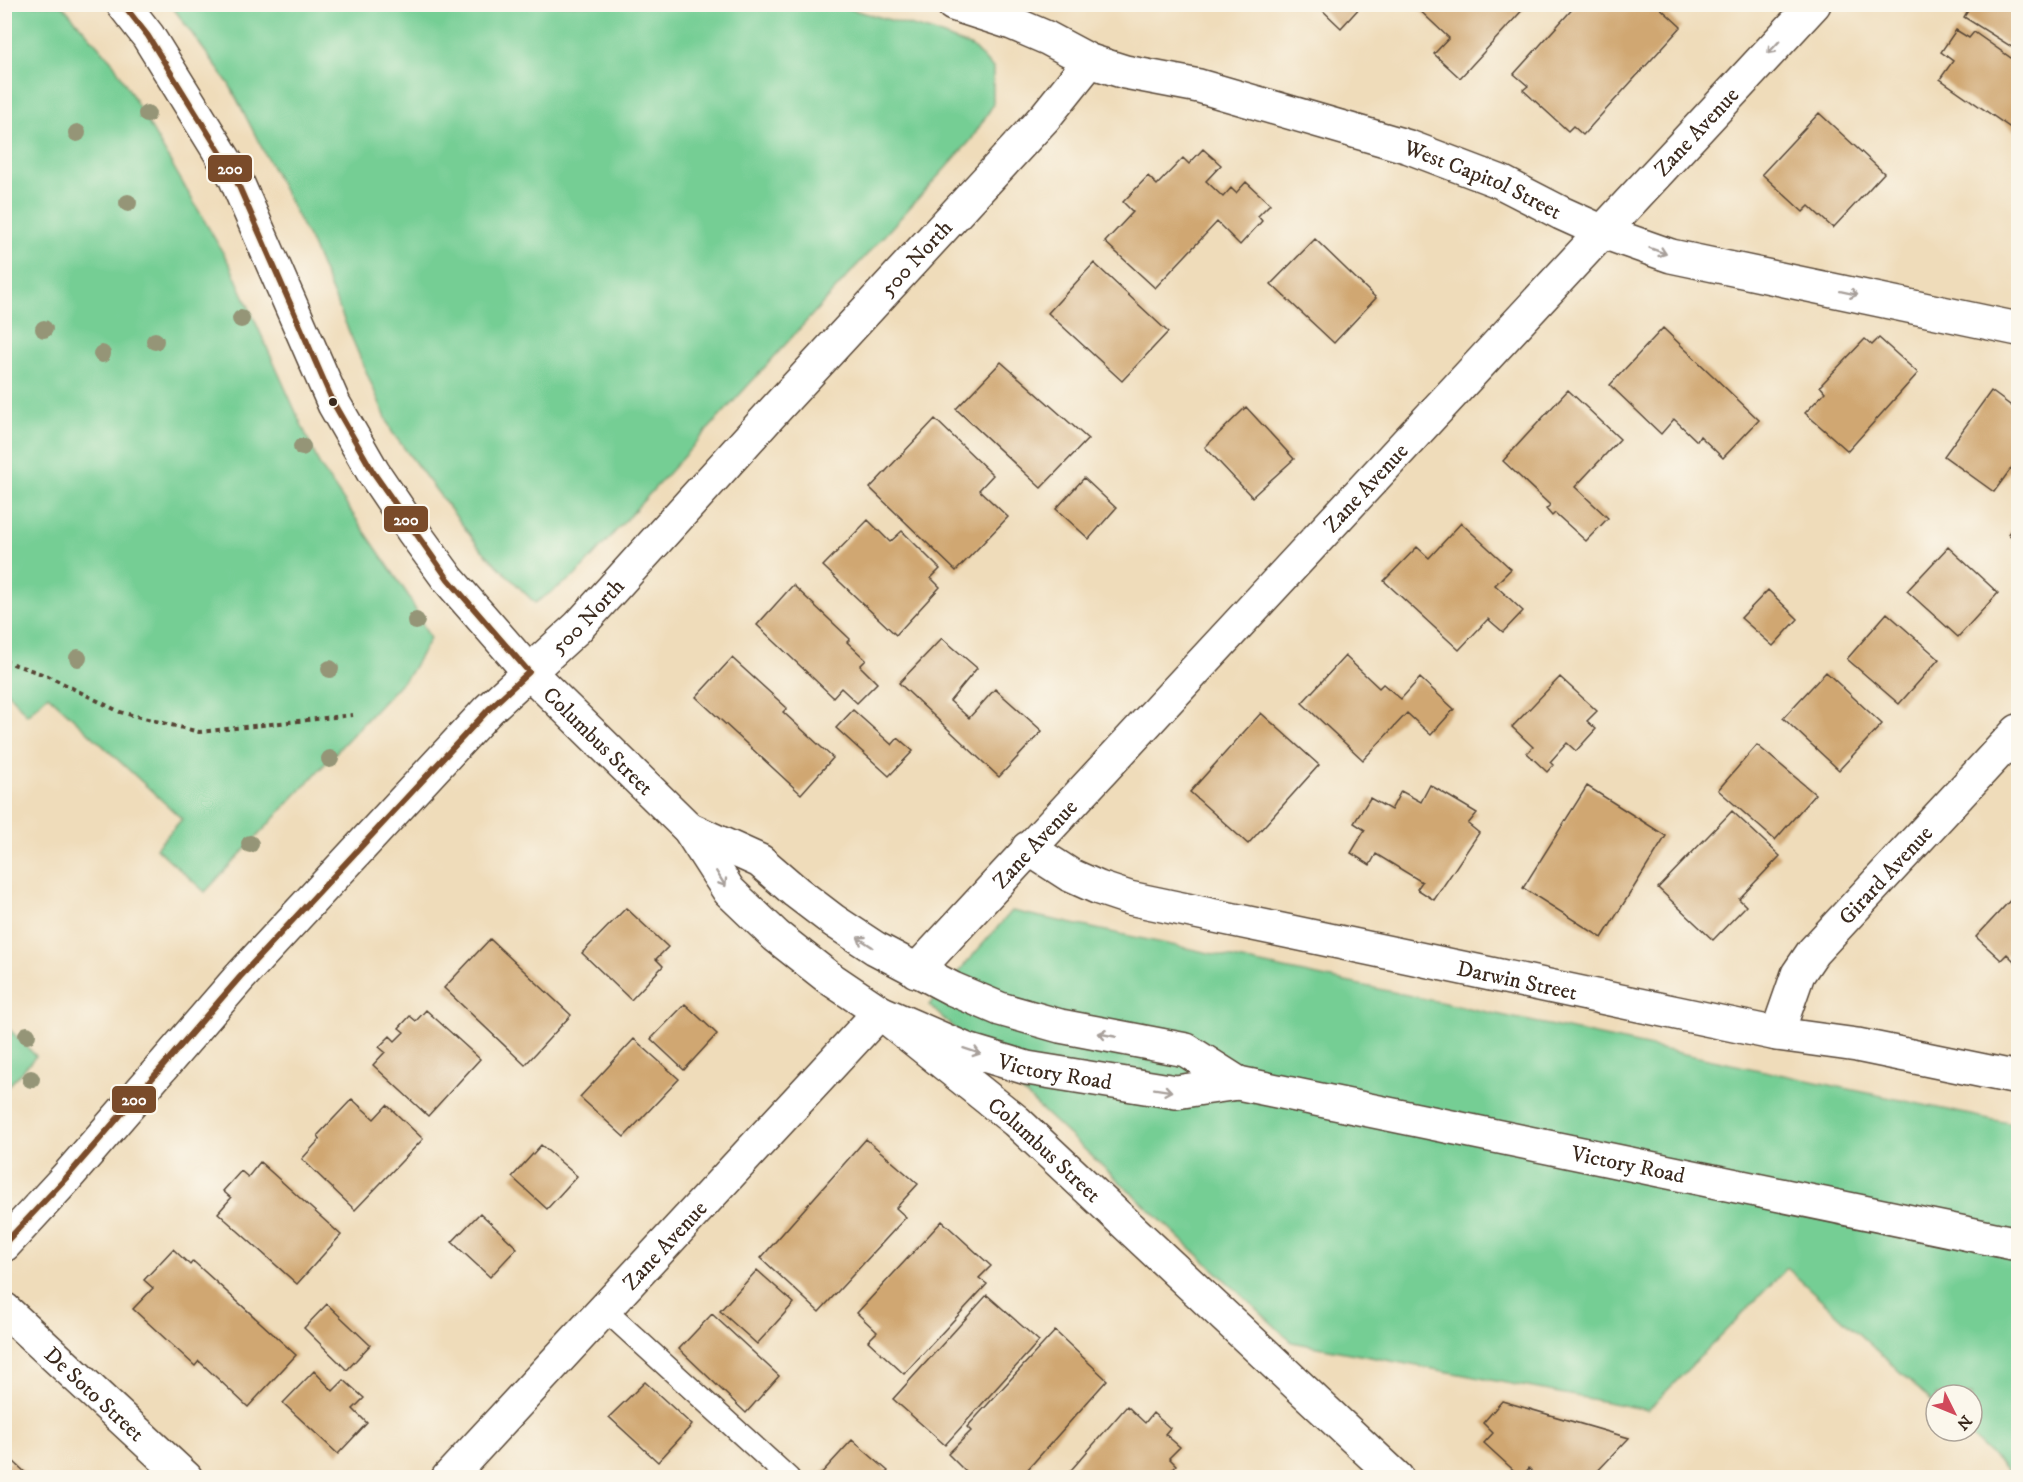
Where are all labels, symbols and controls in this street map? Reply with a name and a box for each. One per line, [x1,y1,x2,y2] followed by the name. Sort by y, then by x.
[1767,40,1781,55] one-way arrow
[1649,82,1745,183] street label: Zane Avenue
[1399,134,1566,226] street label: West Capitol Street
[207,154,253,183] line badge: 200
[217,159,243,179] text: 200
[875,214,959,302] street label: 500 North
[1648,247,1667,258] one-way arrow
[1838,288,1858,299] one-way arrow
[327,396,339,408] unlabelled marker
[1318,438,1414,539] street label: Zane Avenue
[383,505,429,533] line badge: 200
[393,510,419,530] text: 200
[546,573,631,660] street label: 500 North
[537,681,658,802] street label: Columbus Street
[987,794,1084,895] street label: Zane Avenue
[1833,820,1939,931] street label: Girard Avenue
[715,870,727,887] one-way arrow
[857,935,874,948] one-way arrow
[1454,955,1579,1007] street label: Darwin Street
[1098,1029,1117,1040] one-way arrow
[963,1046,982,1057] one-way arrow
[993,1048,1114,1096] street label: Victory Road
[1153,1084,1173,1095] one-way arrow
[111,1085,157,1114] line badge: 200
[121,1090,147,1110] text: 200
[982,1092,1106,1209] street label: Columbus Street
[1568,1140,1687,1190] street label: Victory Road
[617,1195,713,1296] street label: Zane Avenue
[38,1341,150,1448] street label: De Soto Street
[1924,1383,1984,1443] north arrow
[1952,1411,1976,1434] text: N

